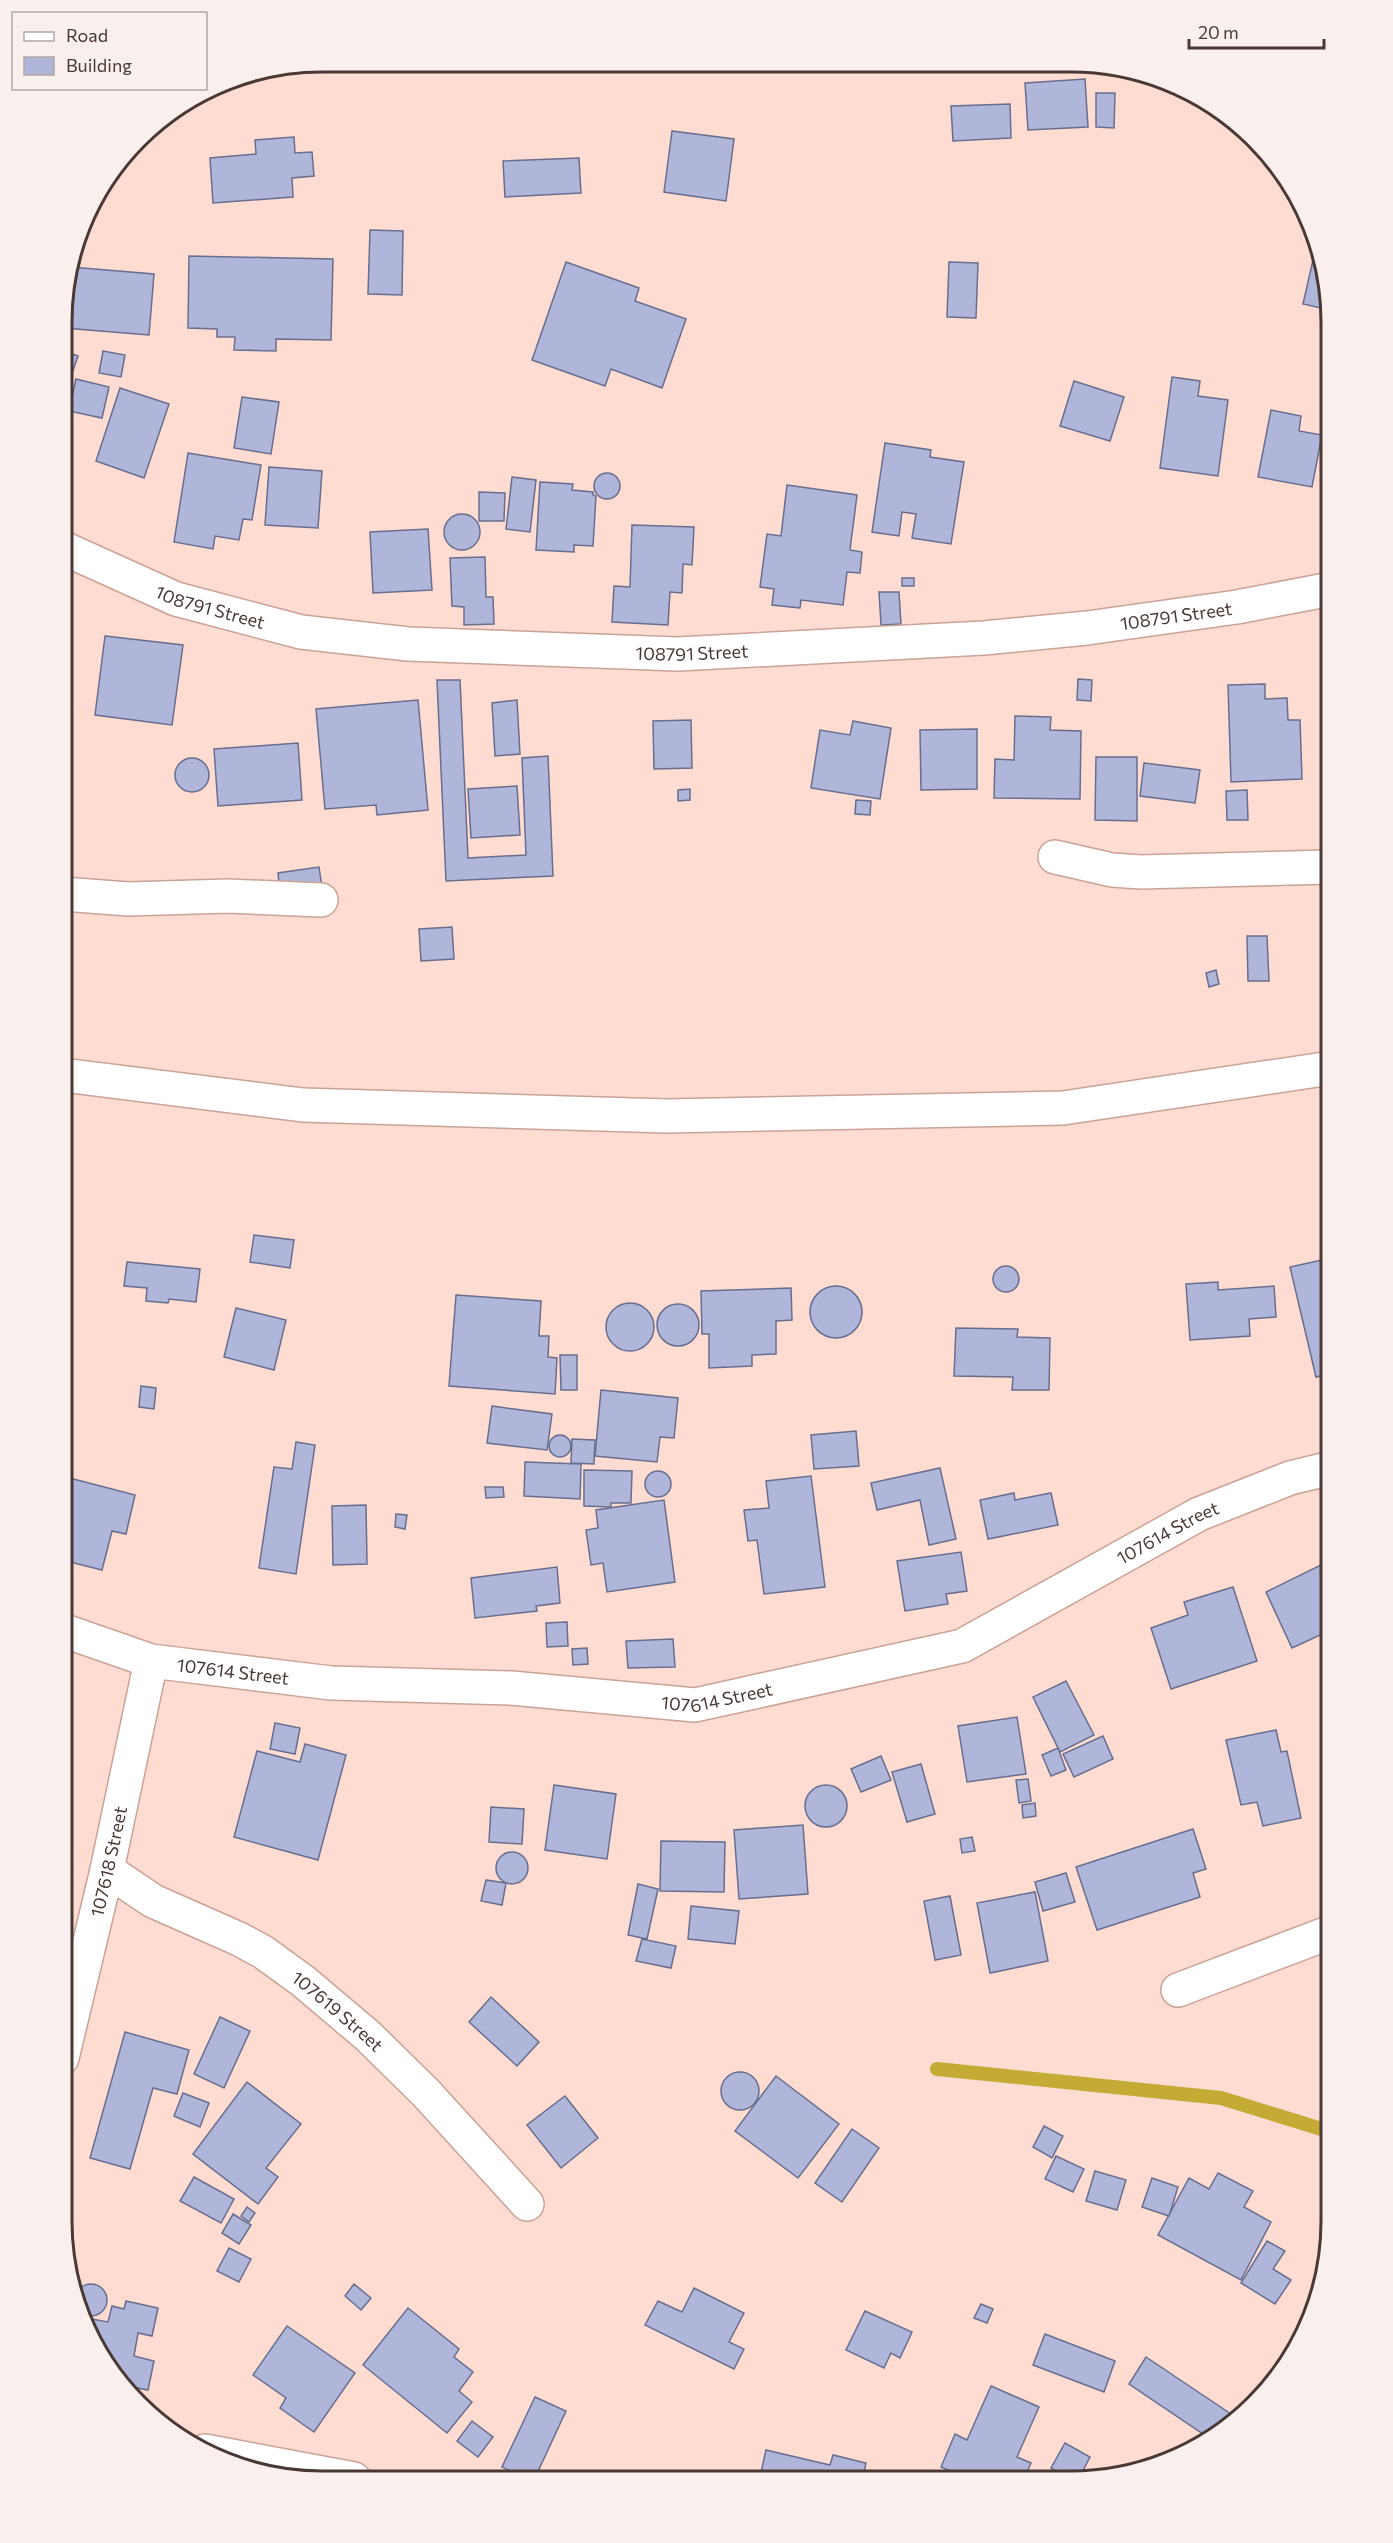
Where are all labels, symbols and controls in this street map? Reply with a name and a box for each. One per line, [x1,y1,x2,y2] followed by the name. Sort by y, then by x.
[12,12,207,90] legend
[1189,12,1324,50] scale bar
[1198,21,1239,43] text: 20 m
[66,24,108,46] text: Road
[66,54,132,76] text: Building
[152,580,267,633] street label: 108791 Street
[1119,597,1234,634] street label: 108791 Street
[635,639,749,665] street label: 108791 Street
[1113,1496,1222,1569] street label: 107614 Street
[176,1653,290,1689] street label: 107614 Street
[660,1677,774,1717] street label: 107614 Street
[85,1804,131,1919] street label: 107618 Street
[288,1966,388,2056] street label: 107619 Street

